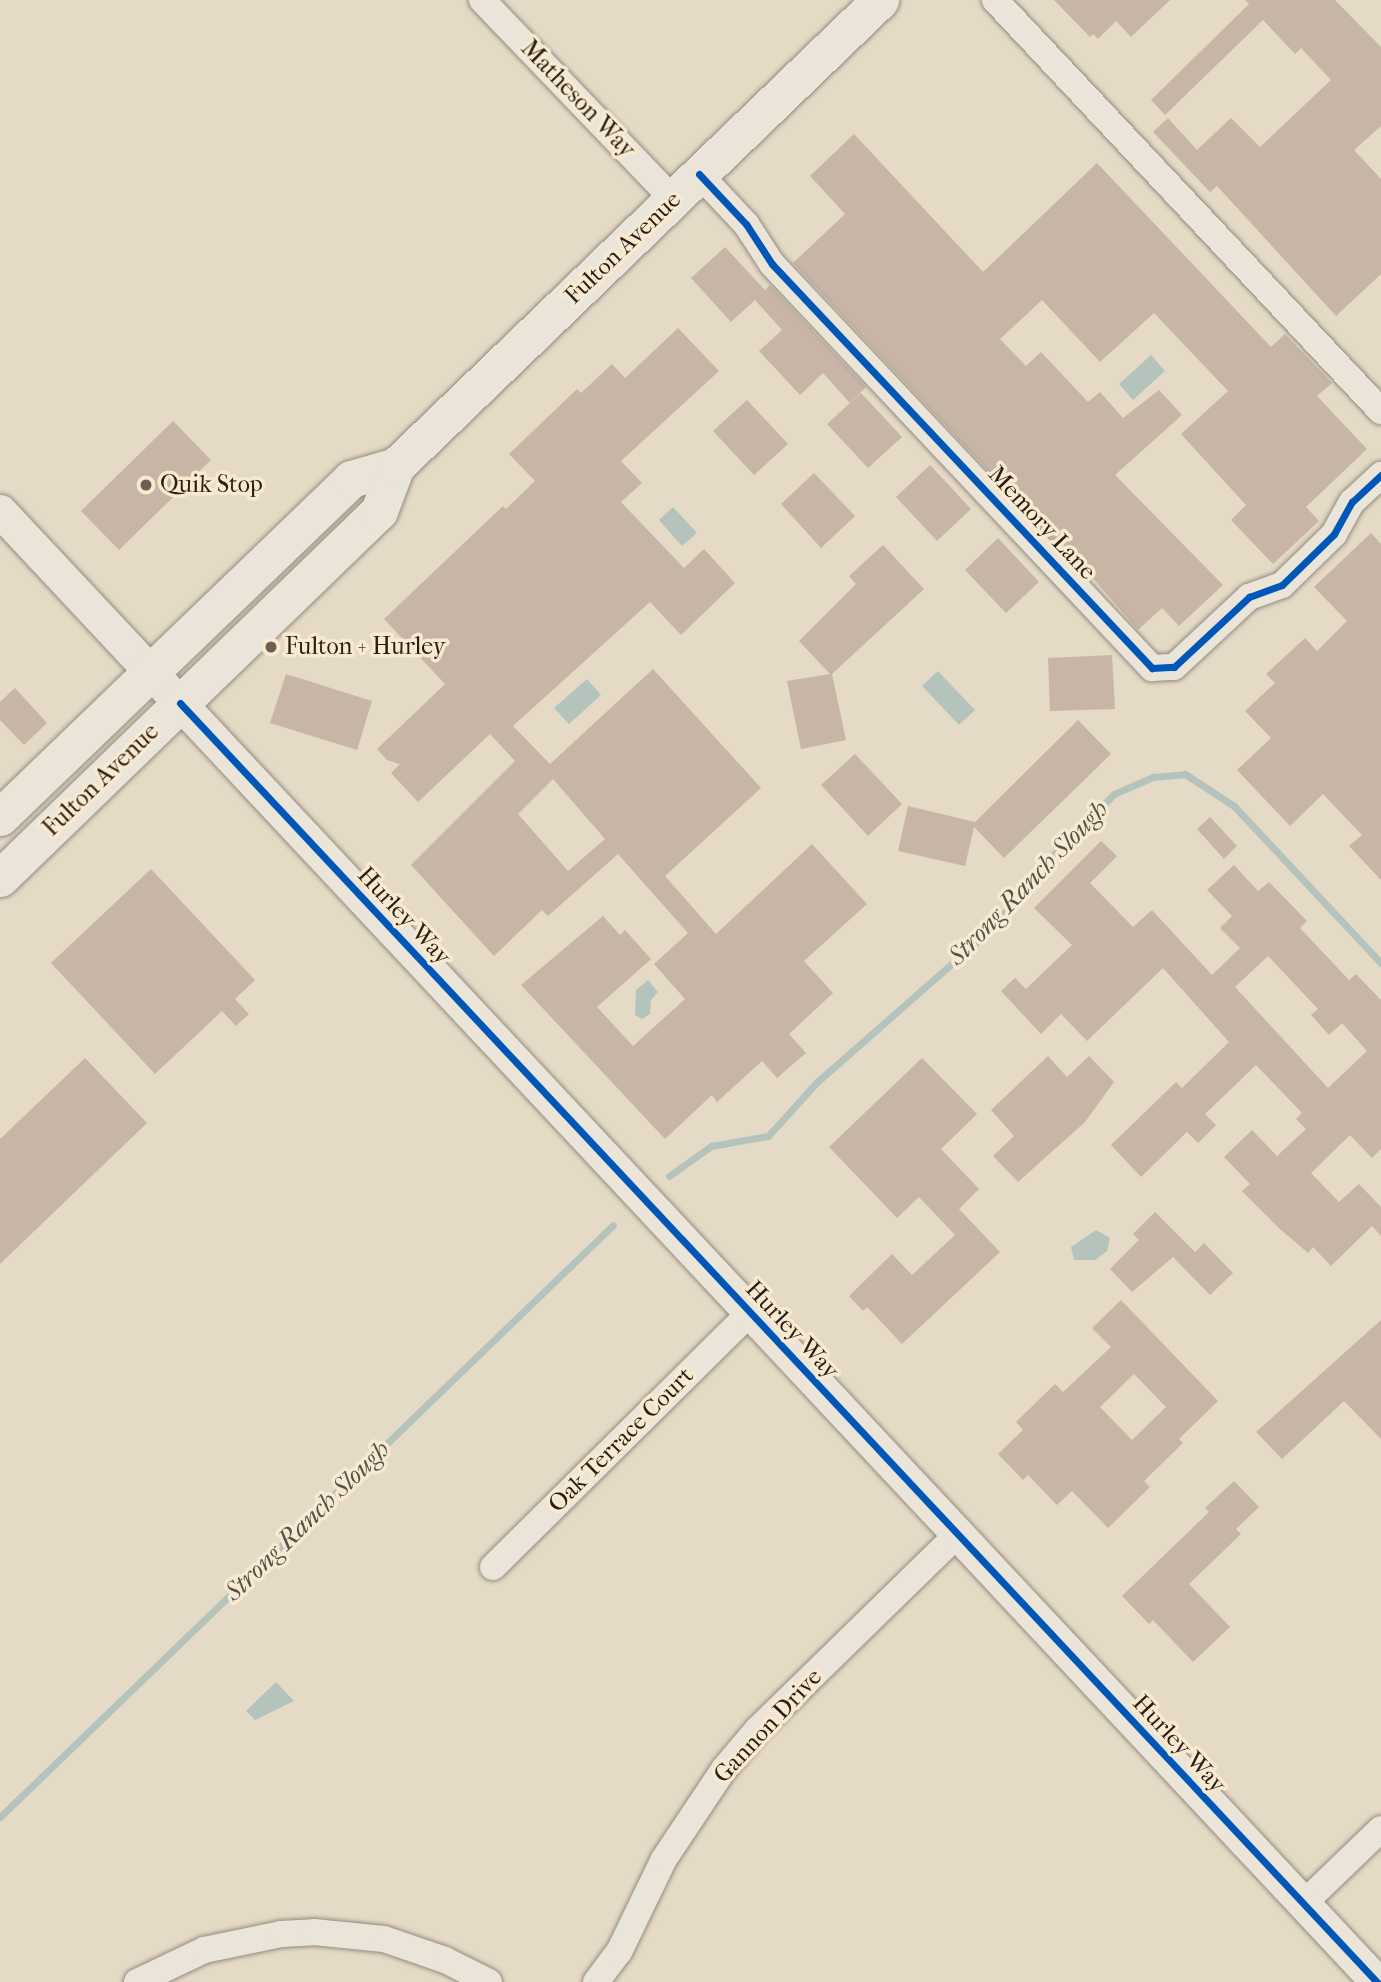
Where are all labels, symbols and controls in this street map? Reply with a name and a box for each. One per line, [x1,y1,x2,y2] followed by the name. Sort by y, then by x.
[515,34,641,164] street label: Matheson Way
[559,186,687,310] street label: Fulton Avenue
[982,460,1102,586] street label: Memory Lane
[160,471,263,499] place label: Quik Stop
[138,477,154,493] marker: Quik Stop
[285,633,445,661] place label: Fulton + Hurley
[263,639,279,655] marker: Fulton + Hurley
[37,718,165,842] street label: Fulton Avenue
[941,794,1115,972] water label: Strong Ranch Slough
[351,861,457,971] street label: Hurley Way
[739,1275,845,1385] street label: Hurley Way
[542,1361,700,1519] street label: Oak Terrace Court
[218,1434,396,1608] water label: Strong Ranch Slough
[708,1663,828,1789] street label: Gannon Drive
[1126,1689,1232,1799] street label: Hurley Way

